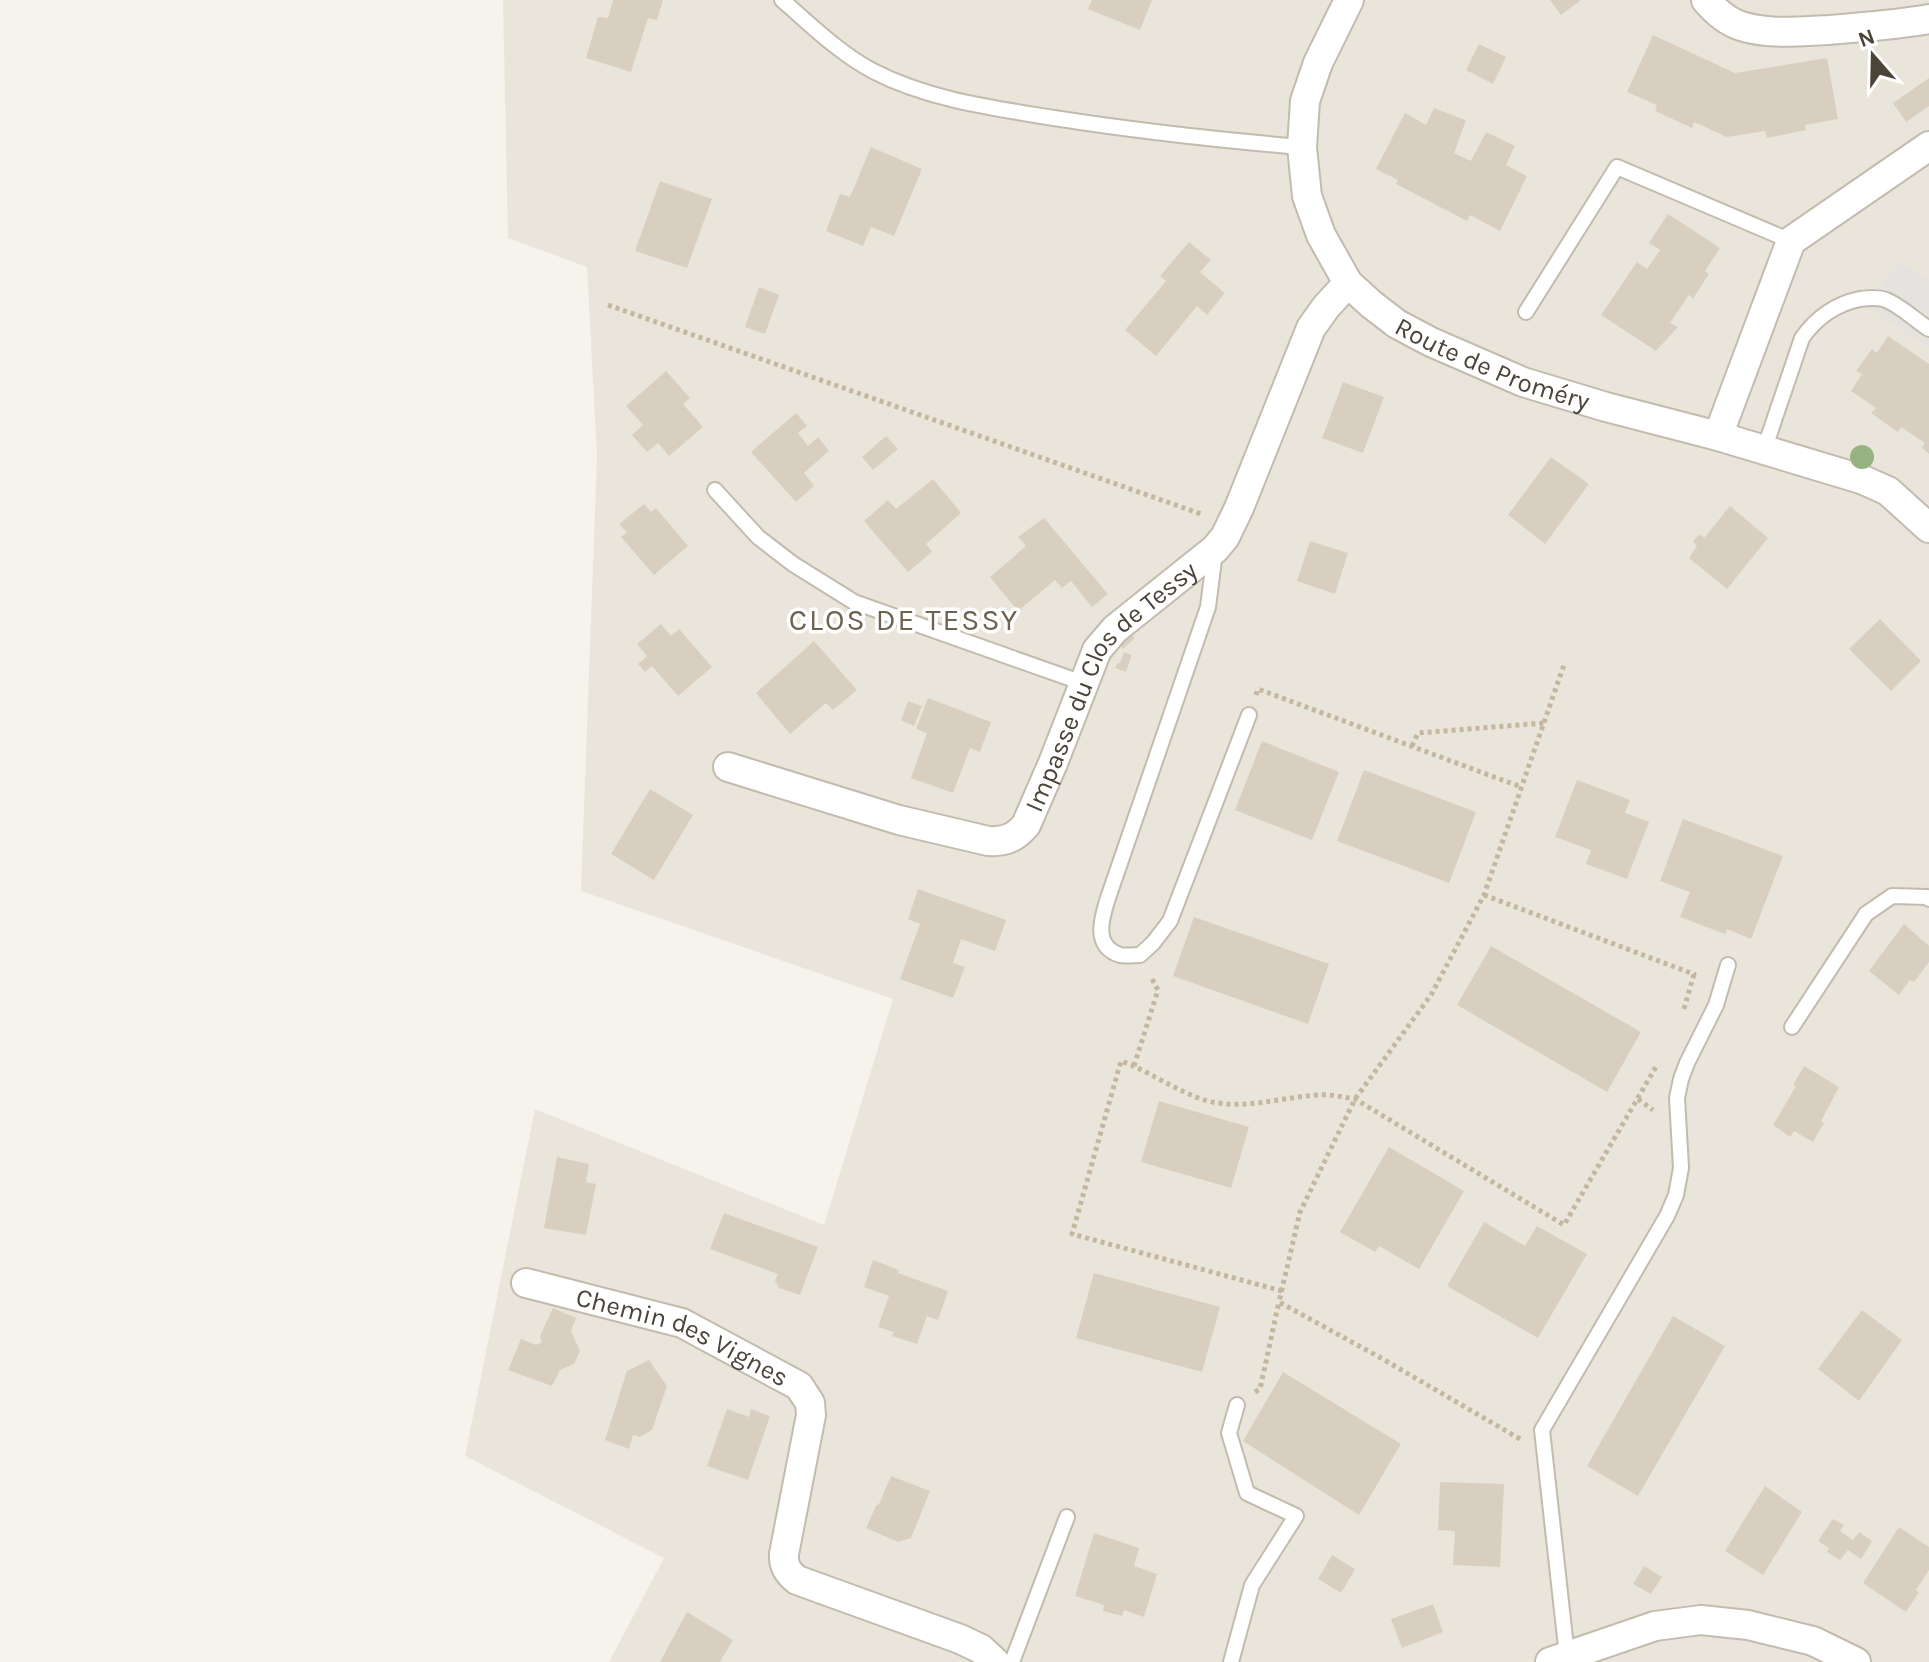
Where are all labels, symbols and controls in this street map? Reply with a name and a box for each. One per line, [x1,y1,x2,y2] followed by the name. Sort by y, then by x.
[1833,16,1913,96] north arrow
[1855,23,1878,53] text: N
[1390,311,1593,417] street label: Route de Proméry
[1019,555,1203,817] street label: Impasse du Clos de Tessy
[789,602,1019,638] district label: CLOS DE TESSY
[573,1281,794,1393] street label: Chemin des Vignes

